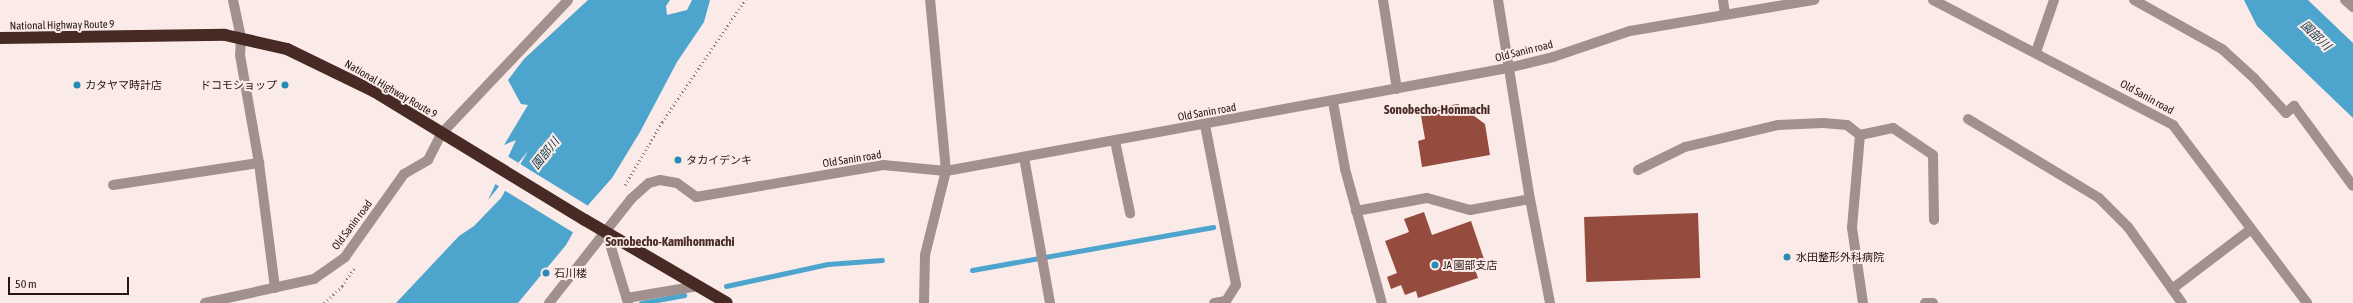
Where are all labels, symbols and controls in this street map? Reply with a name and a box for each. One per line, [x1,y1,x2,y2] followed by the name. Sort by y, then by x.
[10,17,114,33] street label: National Highway Route 9
[2297,18,2333,54] water label: 園部川
[1494,37,1554,65] street label: Old Sanin road
[342,57,440,121] street label: National Highway Route 9
[2118,77,2176,117] street label: Old Sanin road
[85,78,162,92] place label: カタヤマ時計店
[200,78,277,92] place label: ドコモショップ
[72,80,82,90] marker: カタヤマ時計店
[280,80,290,90] marker: ドコモショップ
[1177,100,1237,124] street label: Old Sanin road
[1384,102,1490,118] district label: Sonobecho-Honmachi
[529,135,563,173] water label: 園部川
[822,148,882,170] street label: Old Sanin road
[686,153,752,167] place label: タカイデンキ
[673,155,683,165] marker: タカイデンキ
[329,197,375,253] street label: Old Sanin road
[605,234,735,250] district label: Sonobecho-Kamihonmachi
[1796,250,1884,264] place label: 水田整形外科病院
[1781,251,1793,263] marker: 水田整形外科病院
[1443,258,1497,272] place label: JA 園部支店
[1430,260,1440,270] marker: JA 園部支店
[554,266,587,280] place label: 石川楼
[541,268,551,278] marker: 石川楼
[10,269,131,295] scale bar
[15,277,37,291] text: 50 m

